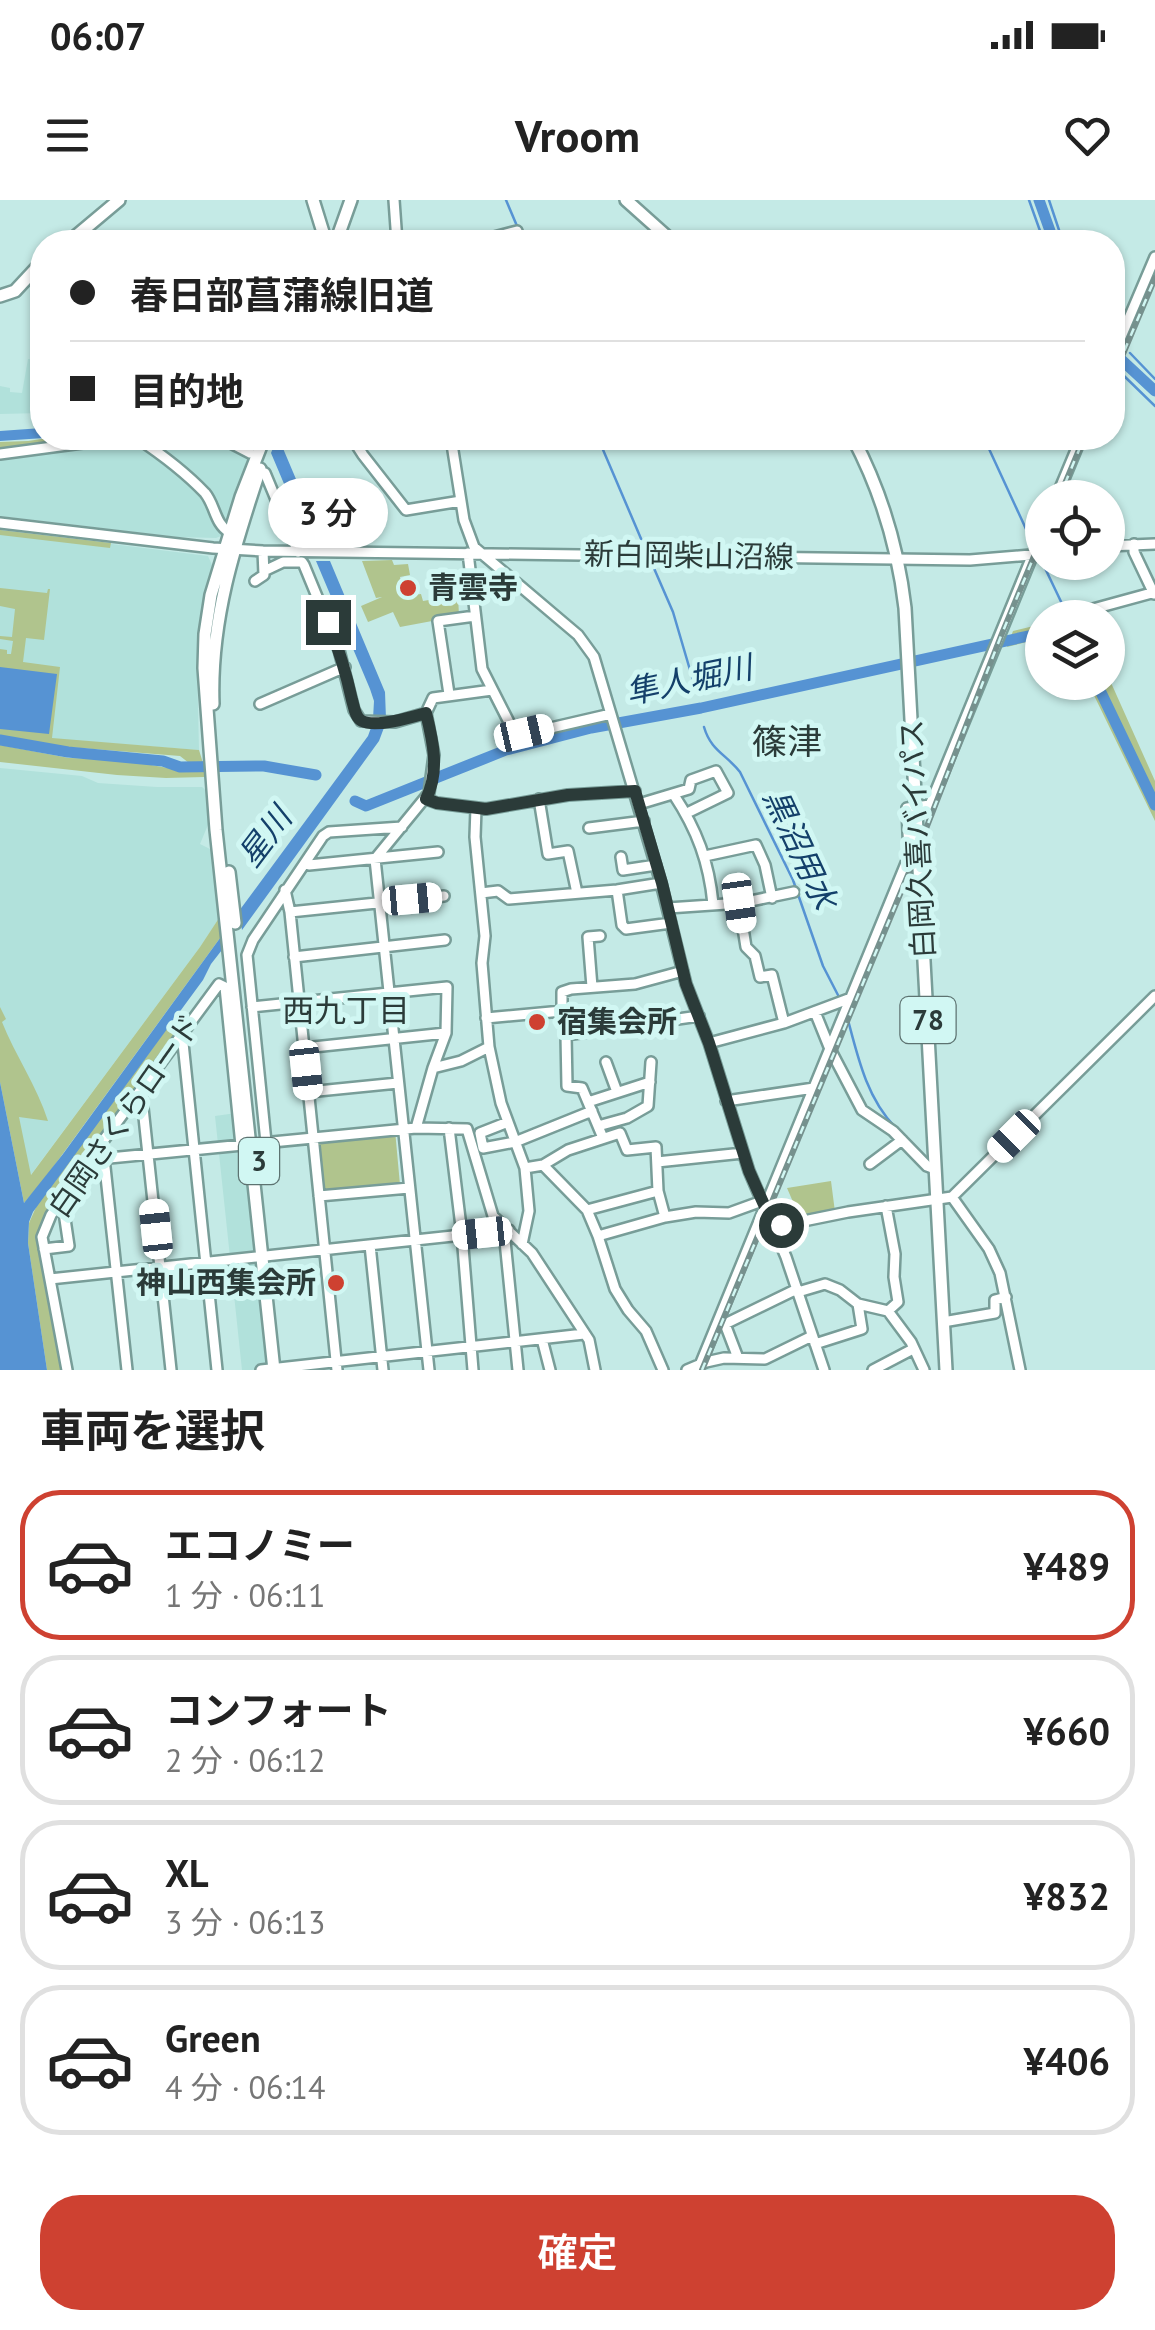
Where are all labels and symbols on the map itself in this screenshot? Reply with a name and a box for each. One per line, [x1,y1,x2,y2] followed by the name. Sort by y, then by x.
[268,477,388,547] callout: 3 分
[584,533,794,576] street label: 新白岡柴山沼線
[428,567,518,606] place label: 青雲寺
[397,577,419,599] marker: 青雲寺
[306,600,351,645] route end
[622,645,759,713] water label: 隼人堀川
[491,712,557,754] car
[752,718,822,764] district label: 篠津
[891,719,942,960] street label: 白岡久喜バイパス
[755,782,848,918] water label: 黒沼用水
[228,796,302,875] water label: 星川
[720,871,758,935] car
[381,881,443,917] car
[282,989,410,1031] district label: 西九丁目
[900,997,956,1043] road number: 78
[557,1001,677,1040] place label: 宿集会所
[39,1006,209,1225] street label: 白岡さくらロード
[526,1011,548,1033] marker: 宿集会所
[288,1039,324,1101] car
[982,1104,1046,1168] car
[239,1138,279,1184] road number: 3
[138,1198,174,1260] car
[759,1203,804,1248] route start
[451,1215,513,1251] car
[136,1262,316,1301] place label: 神山西集会所
[325,1272,347,1294] marker: 神山西集会所

